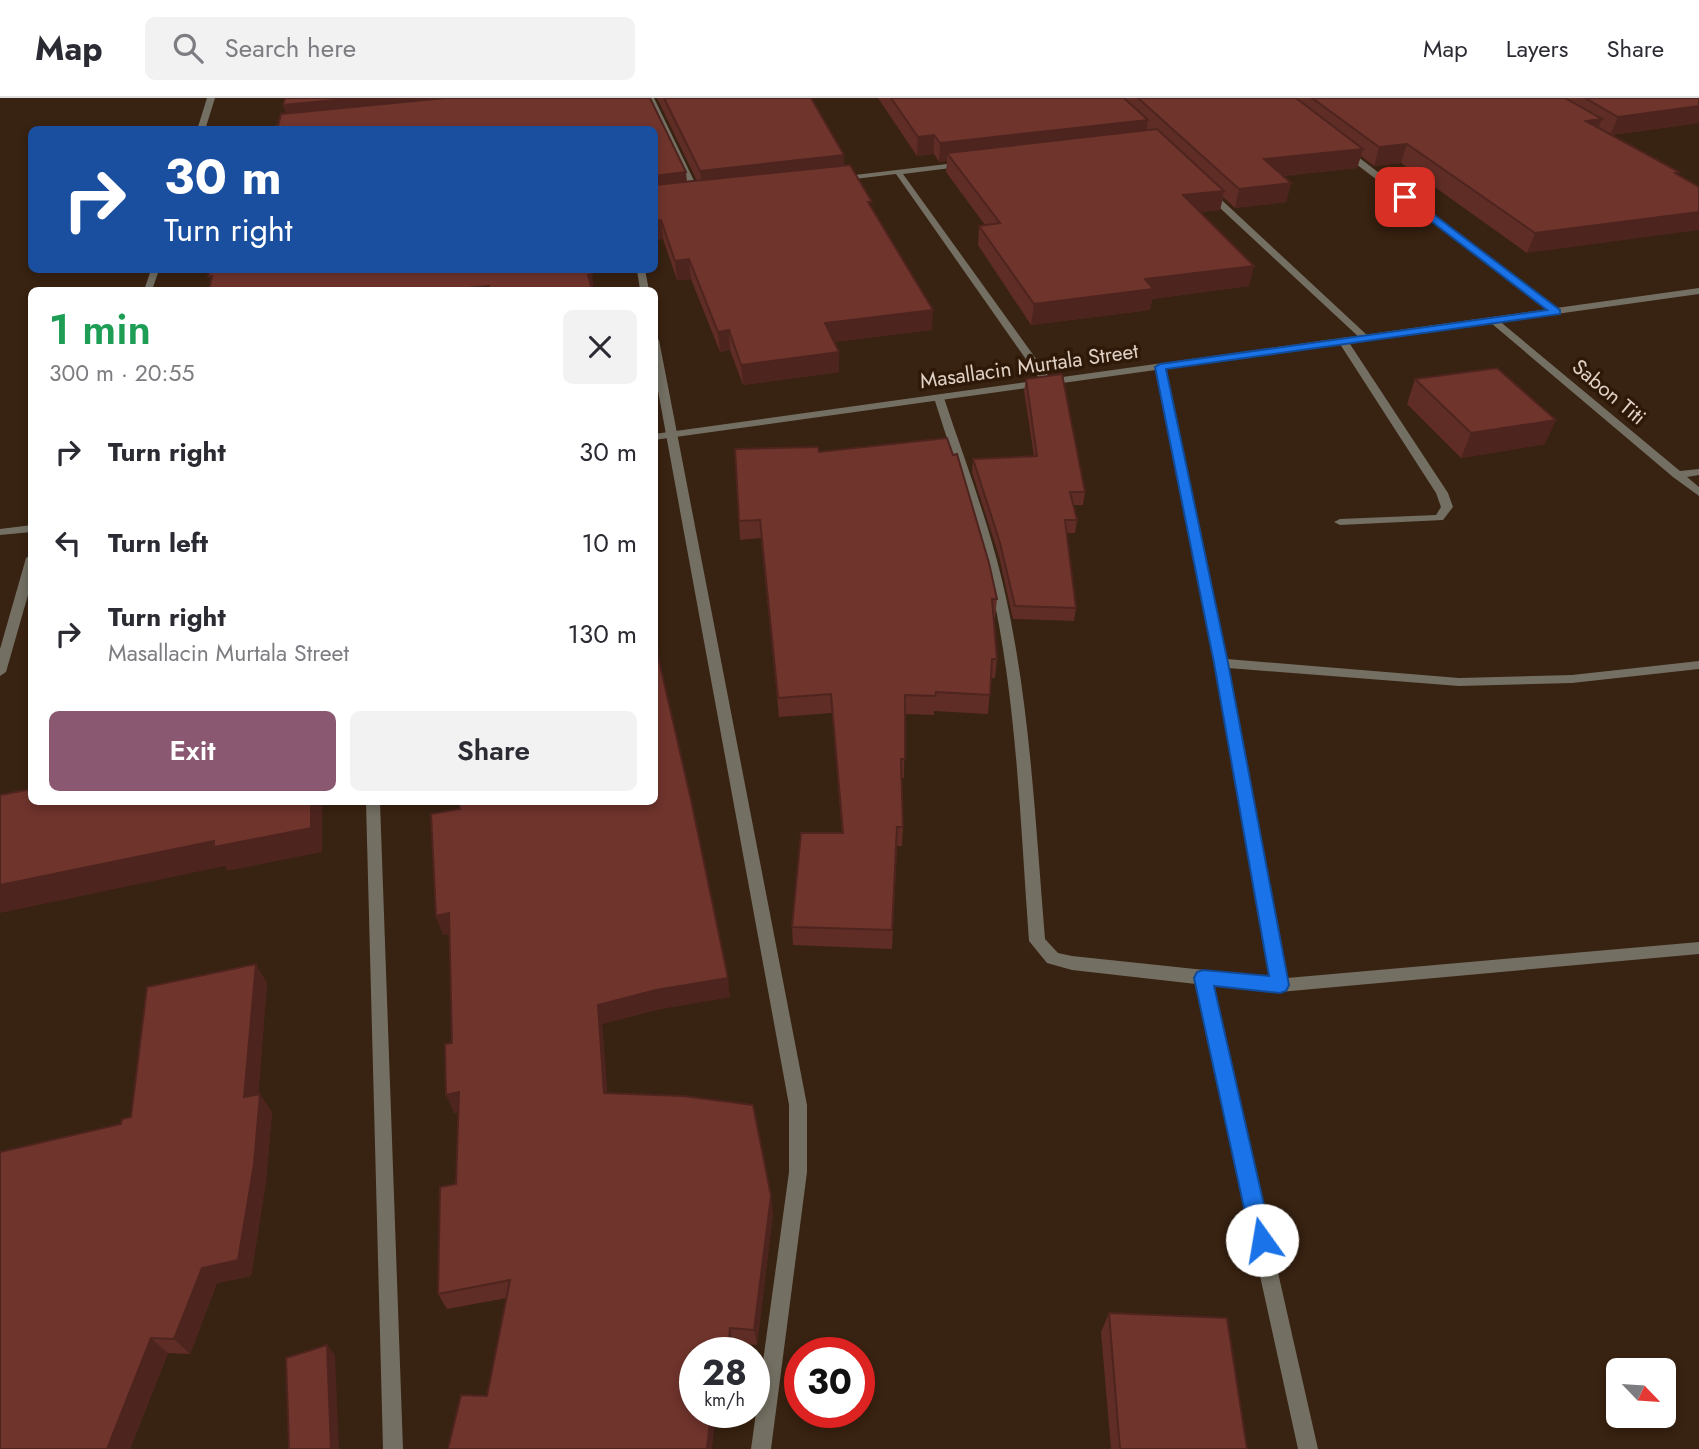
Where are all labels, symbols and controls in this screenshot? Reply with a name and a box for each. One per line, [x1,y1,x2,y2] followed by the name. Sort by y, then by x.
[145,17,635,80] search box
[35,25,103,72] text: Map
[169,29,207,67] icon: search
[225,29,356,67] text: Search here
[1423,31,1468,66] text: Map
[1506,31,1568,66] text: Layers
[1606,31,1664,66] text: Share
[164,142,282,212] text: 30 m
[49,154,140,245] icon: right
[1375,167,1435,227] pin
[1386,178,1424,216] icon: arrive
[164,207,293,253] text: Turn right
[49,299,151,360] text: 1 min
[563,310,637,384] button: close
[918,336,1140,396] street label: Masallacin Murtala Street
[1566,352,1652,432] street label: Sabon Titi
[49,356,194,390] text: 300 m · 20:55
[49,433,87,471] icon: right
[108,433,226,471] text: Turn right
[579,433,637,471] text: 30 m
[49,524,87,562] icon: left
[108,524,208,562] text: Turn left
[582,524,637,562] text: 10 m
[108,598,226,636] text: Turn right
[49,615,87,653] icon: right
[567,615,637,653] text: 130 m
[108,636,349,670] text: Masallacin Murtala Street
[49,711,336,791] button: Exit
[350,711,637,791] button: Share
[1225,1203,1299,1277] position arrow
[784,1337,875,1428] speed limit sign: 30
[702,1348,747,1398] text: 28
[1606,1358,1676,1428] north arrow
[1606,1358,1676,1428] map controls
[704,1387,745,1413] text: km/h

